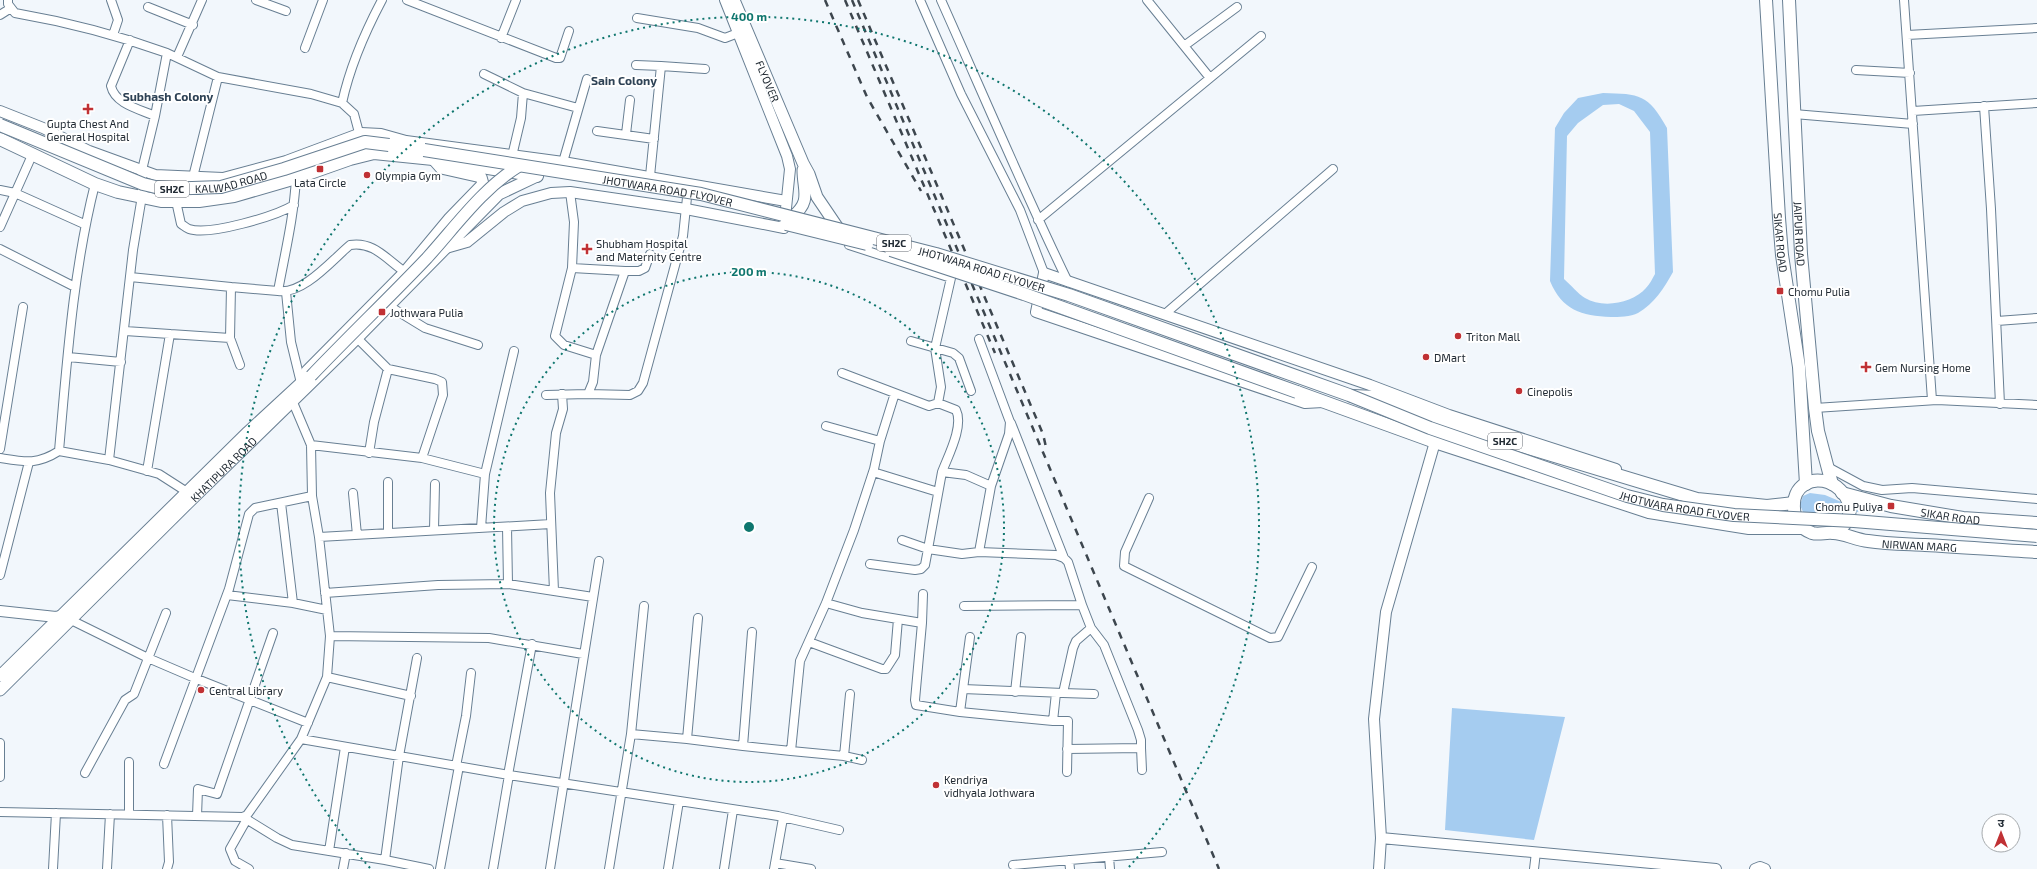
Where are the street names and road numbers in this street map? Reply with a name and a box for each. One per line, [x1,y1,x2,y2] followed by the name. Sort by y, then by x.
[754,58,783,104] street label: FLYOVER
[195,168,268,194] street label: KALWAD ROAD
[602,172,734,208] street label: JHOTWARA ROAD FLYOVER
[155,181,189,197] road number: SH2C
[1792,201,1809,267] street label: JAIPUR ROAD
[1772,212,1791,273] street label: SIKAR ROAD
[877,235,911,251] road number: SH2C
[917,243,1047,294] street label: JHOTWARA ROAD FLYOVER
[1488,433,1522,449] road number: SH2C
[187,434,259,504] street label: KHATIPURA ROAD
[1618,487,1750,522] street label: JHOTWARA ROAD FLYOVER
[1920,505,1981,526] street label: SIKAR ROAD
[1881,536,1957,553] street label: NIRWAN MARG

